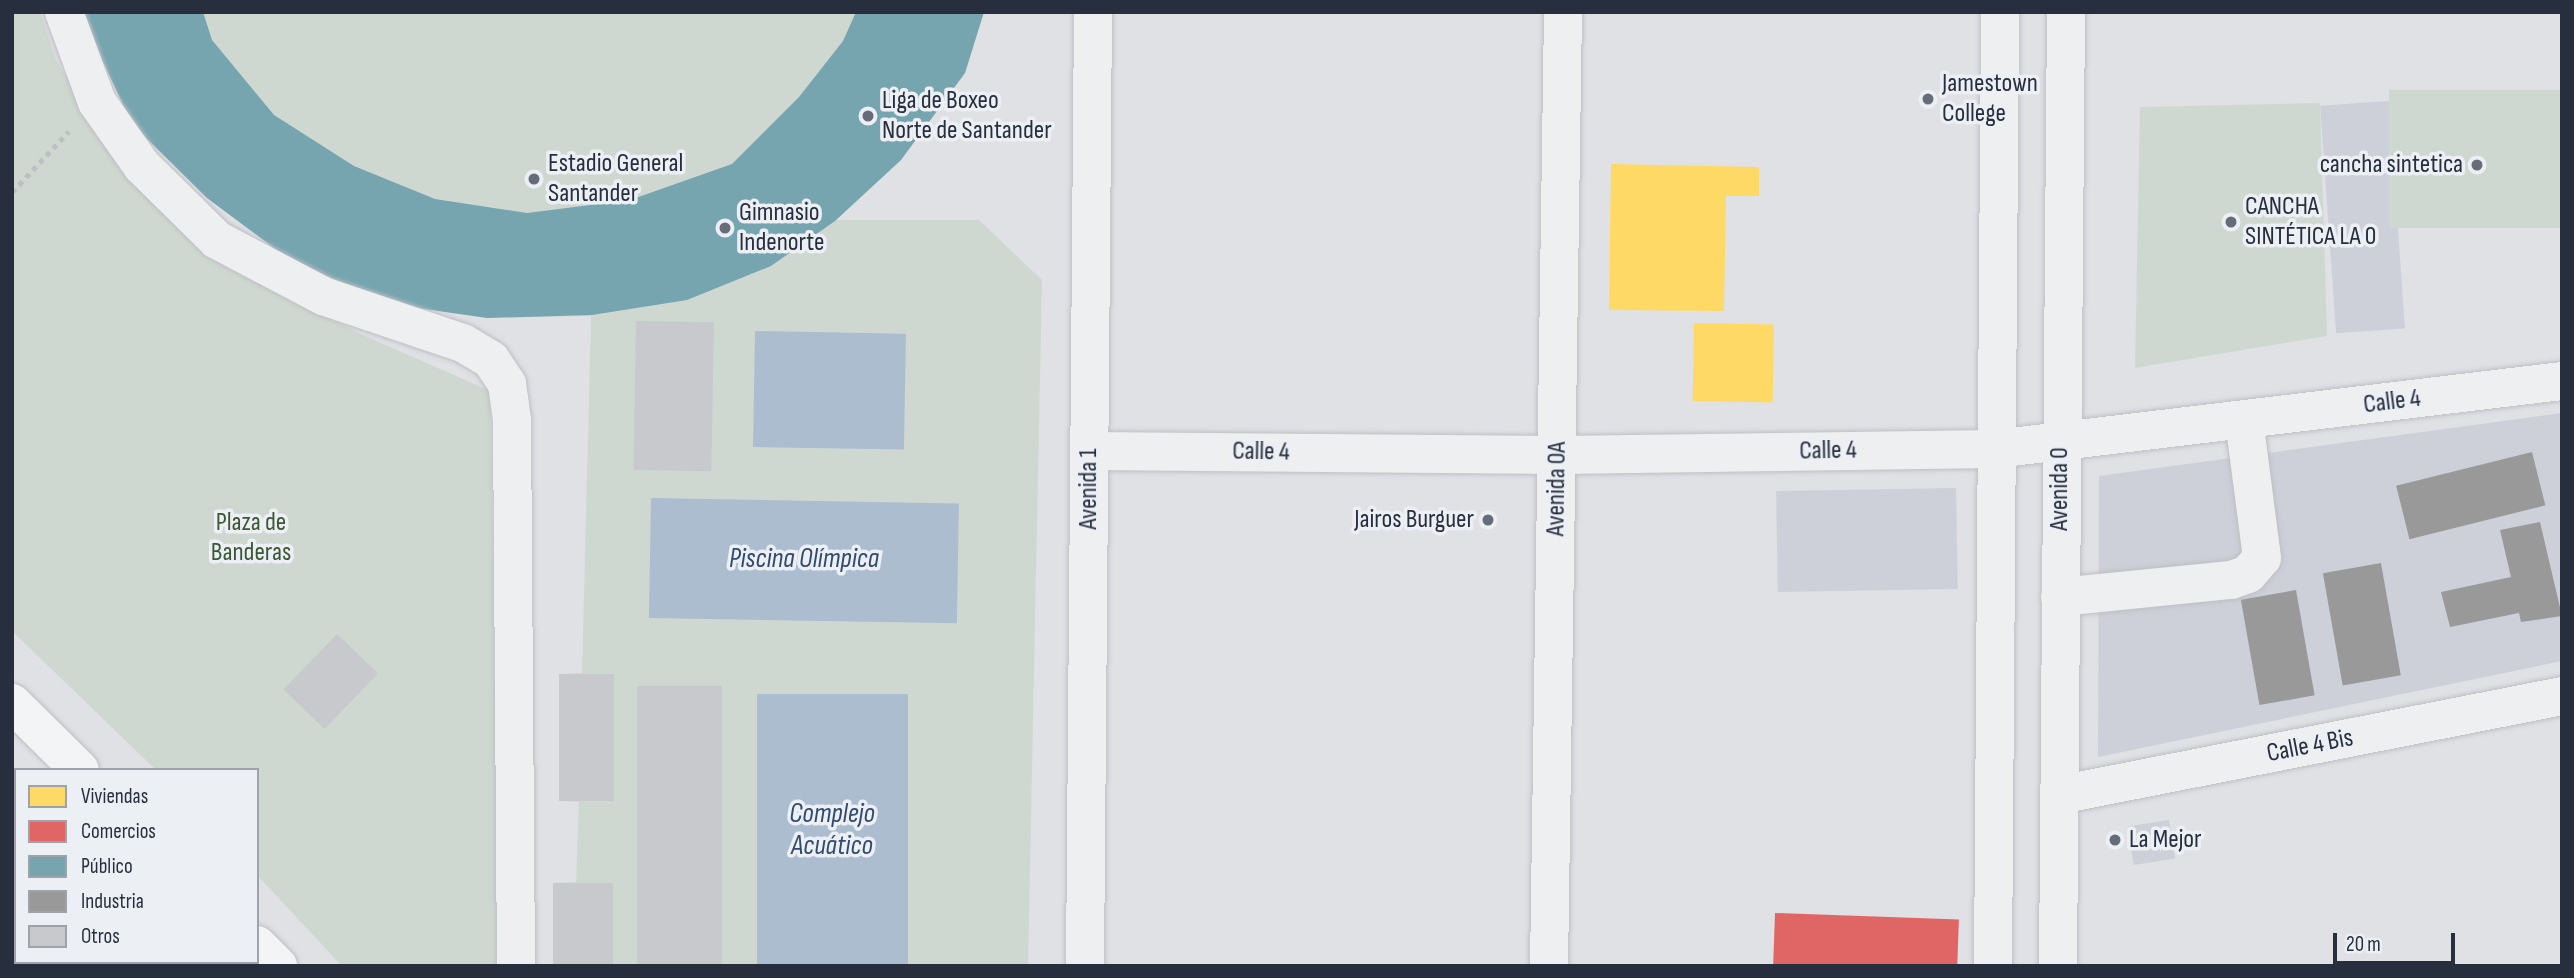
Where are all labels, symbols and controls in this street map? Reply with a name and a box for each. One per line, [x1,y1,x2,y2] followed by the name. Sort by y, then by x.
[1942,68,2038,130] place label: Jamestown College
[882,85,1052,146] place label: Liga de Boxeo Norte de Santander
[1920,91,1936,107] marker: Jamestown College
[860,108,876,124] marker: Liga de Boxeo Norte de Santander
[548,148,683,210] place label: Estadio General Santander
[2320,149,2463,181] place label: cancha sintetica
[2469,157,2485,173] marker: cancha sintetica
[526,171,542,187] marker: Estadio General Santander
[2245,191,2376,252] place label: CANCHA SINTÉTICA LA 0
[739,197,825,258] place label: Gimnasio Indenorte
[2223,214,2239,230] marker: CANCHA SINTÉTICA LA 0
[717,220,733,236] marker: Gimnasio Indenorte
[2362,383,2422,421] street label: Calle 4
[1799,435,1857,467] street label: Calle 4
[1232,436,1290,468] street label: Calle 4
[1541,441,1573,537] street label: Avenida 0A
[2044,447,2076,531] street label: Avenida 0
[1073,448,1105,530] street label: Avenida 1
[1354,504,1474,536] place label: Jairos Burguer
[211,507,291,568] park label: Plaza de Banderas
[1480,512,1496,528] marker: Jairos Burguer
[729,542,879,576] water label: Piscina Olímpica
[2264,722,2356,770] street label: Calle 4 Bis
[14,768,259,964] legend
[81,784,148,809] text: Viviendas
[789,797,875,863] water label: Complejo Acuático
[81,819,156,844] text: Comercios
[2129,824,2202,856] place label: La Mejor
[2107,832,2123,848] marker: La Mejor
[81,854,133,879] text: Público
[81,889,144,914] text: Industria
[2336,918,2458,962] scale bar
[81,924,120,949] text: Otros
[2346,932,2381,957] text: 20 m

